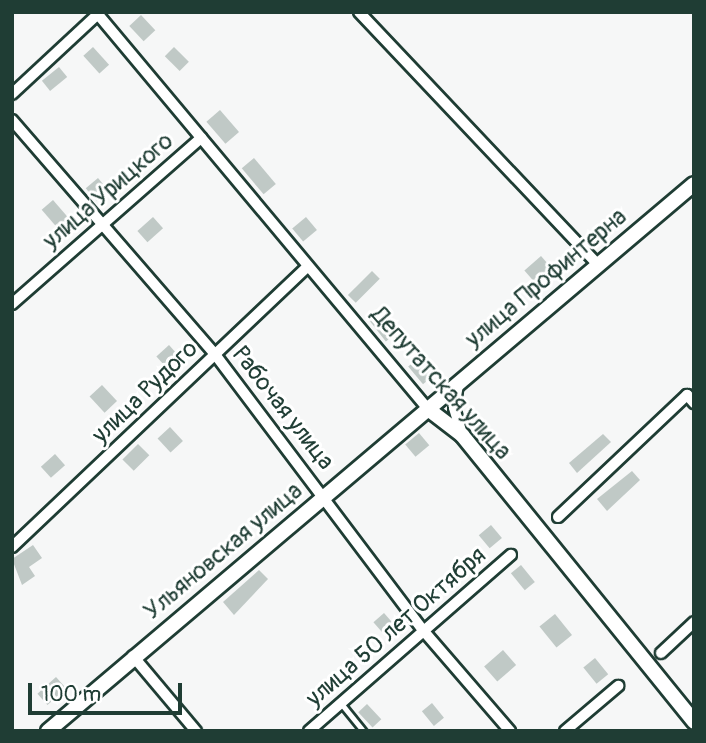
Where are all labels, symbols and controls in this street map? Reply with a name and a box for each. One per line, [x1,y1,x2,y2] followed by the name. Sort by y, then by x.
[37,127,179,255] street label: улица Урицкого
[460,202,632,354] street label: улица Профинтерна
[365,301,517,465] street label: Депутатская улица
[86,335,204,449] street label: улица Рудого
[226,341,340,475] street label: Рабочая улица
[138,476,308,626] street label: Ульяновская улица
[300,541,492,713] street label: улица 50 лет Октября
[32,670,186,714] scale bar
[41,681,101,708] text: 100 m

